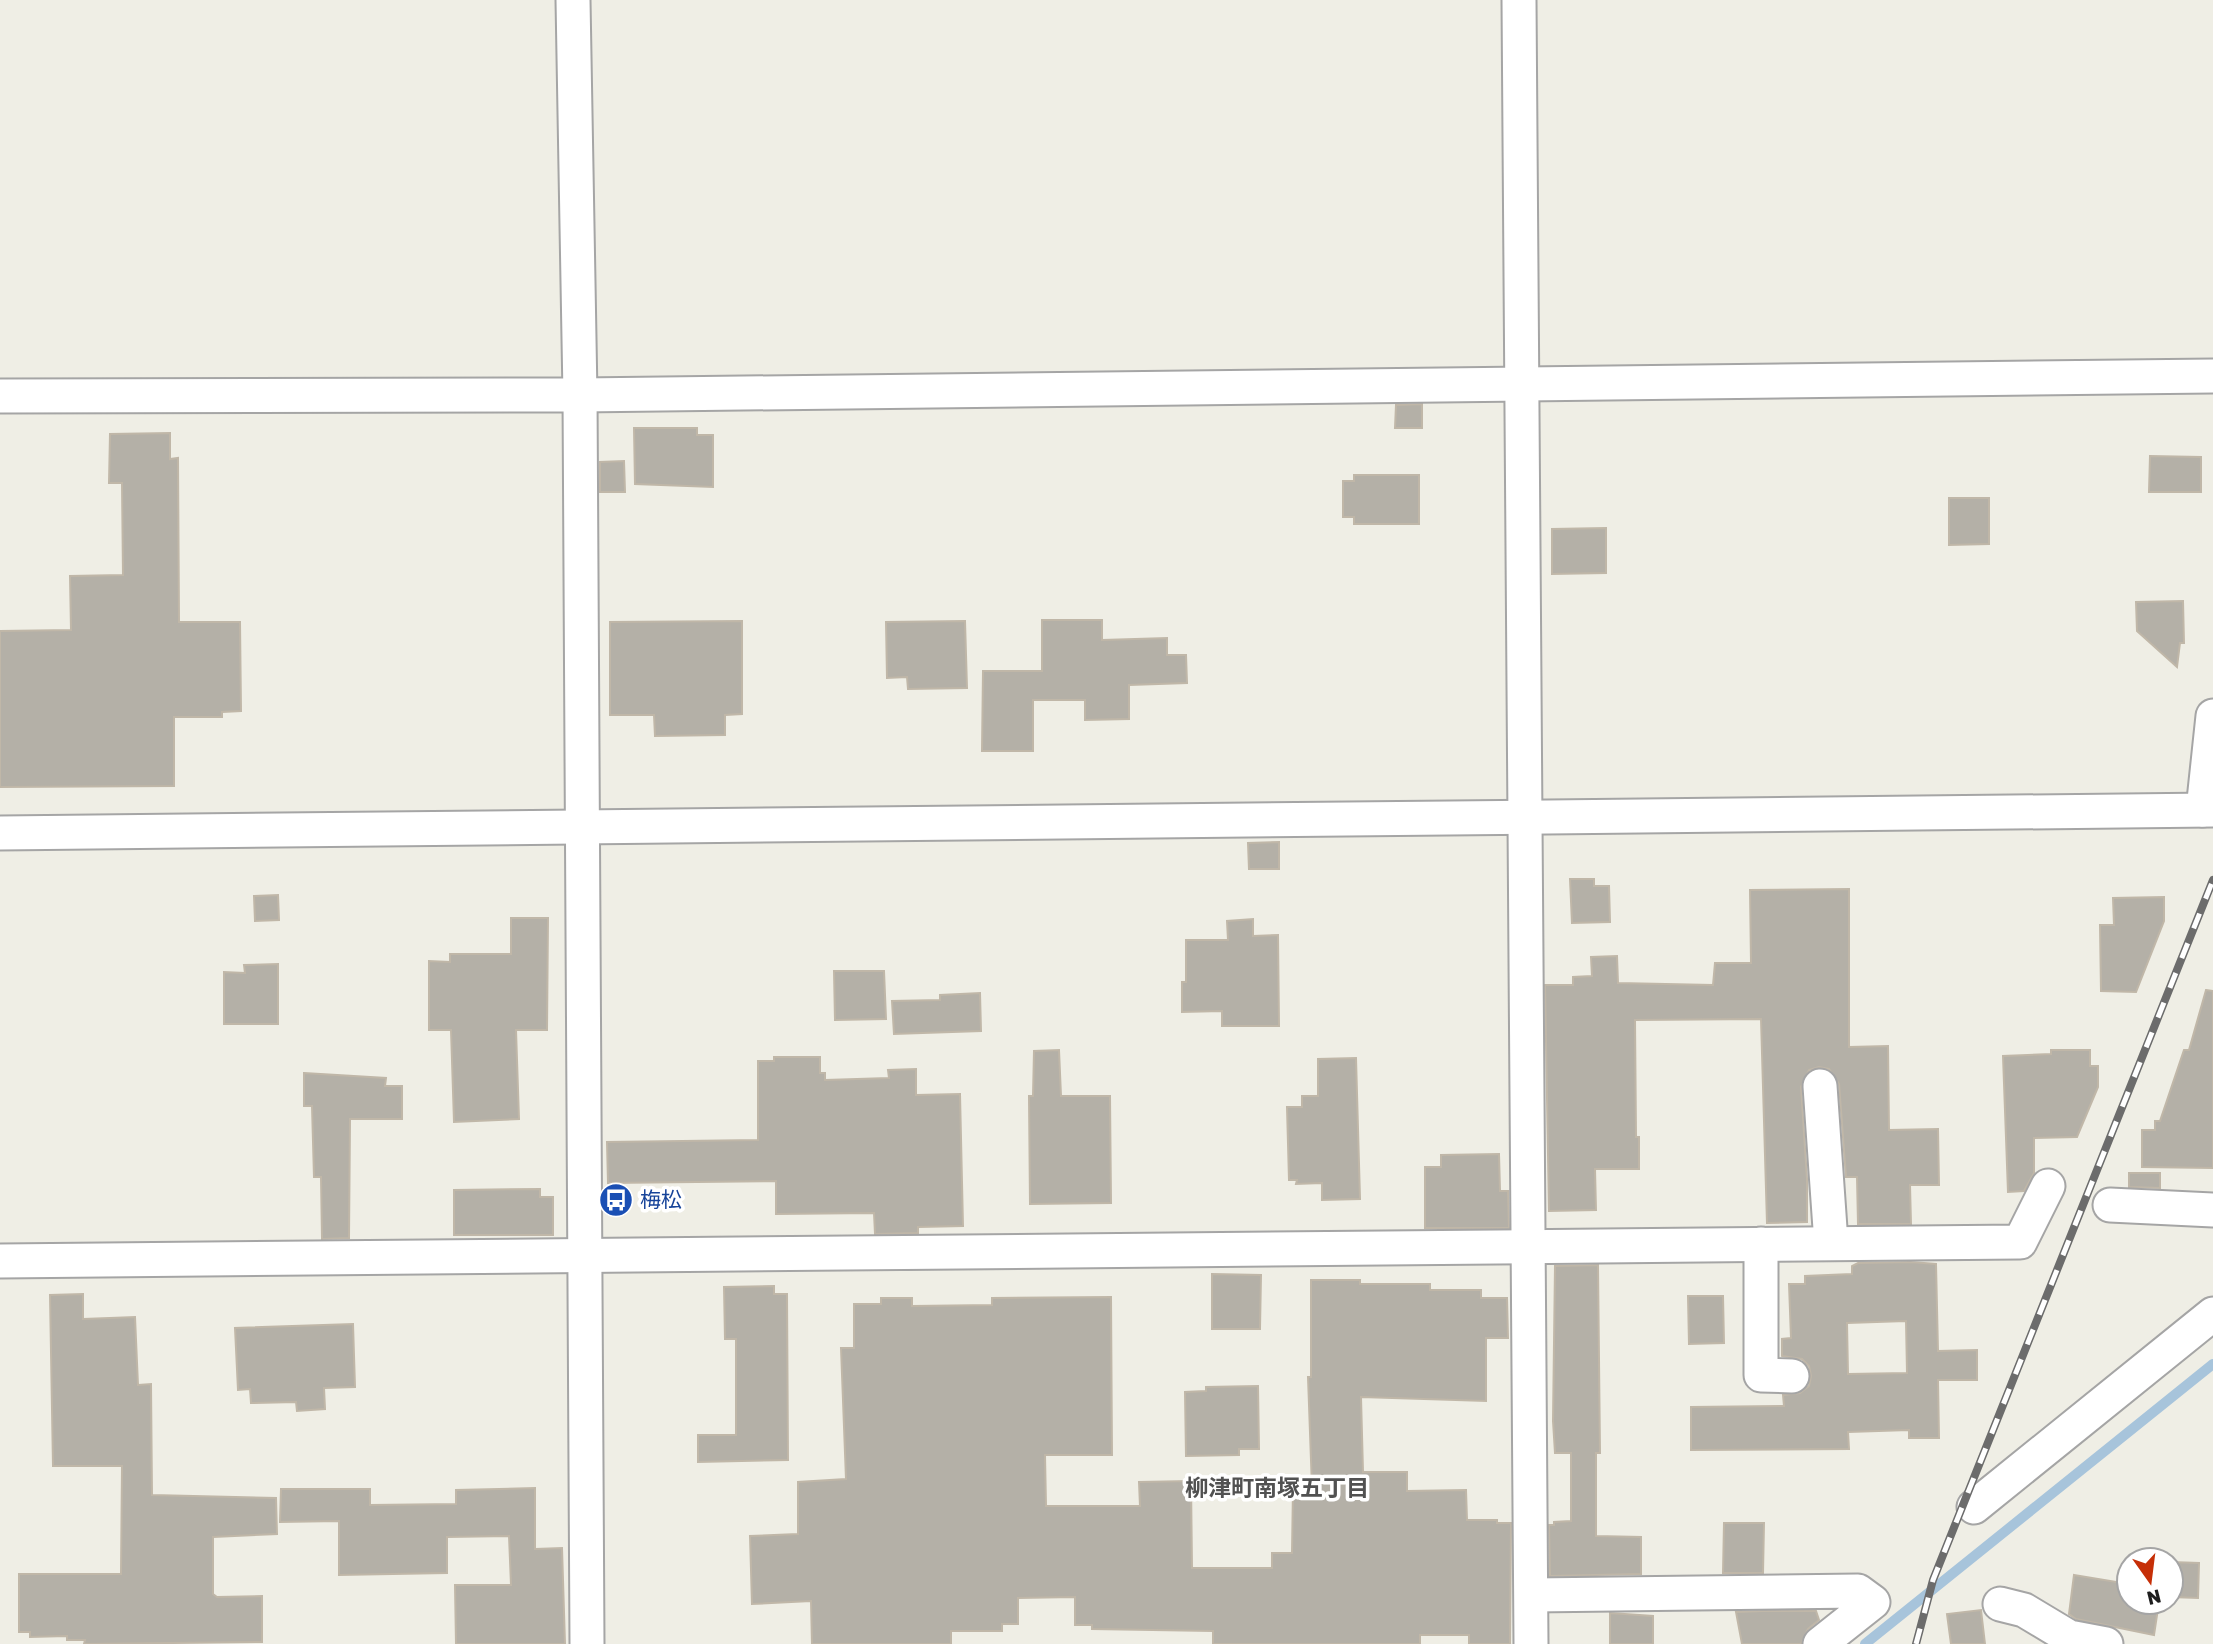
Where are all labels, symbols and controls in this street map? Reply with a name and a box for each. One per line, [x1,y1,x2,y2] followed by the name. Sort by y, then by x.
[597,1181,635,1219] bus stop icon: 梅松
[640,1187,682,1212] place label: 梅松
[1185,1474,1369,1502] district label: 柳津町南塚五丁目
[2115,1546,2185,1616] north arrow
[2145,1584,2163,1610] text: N

